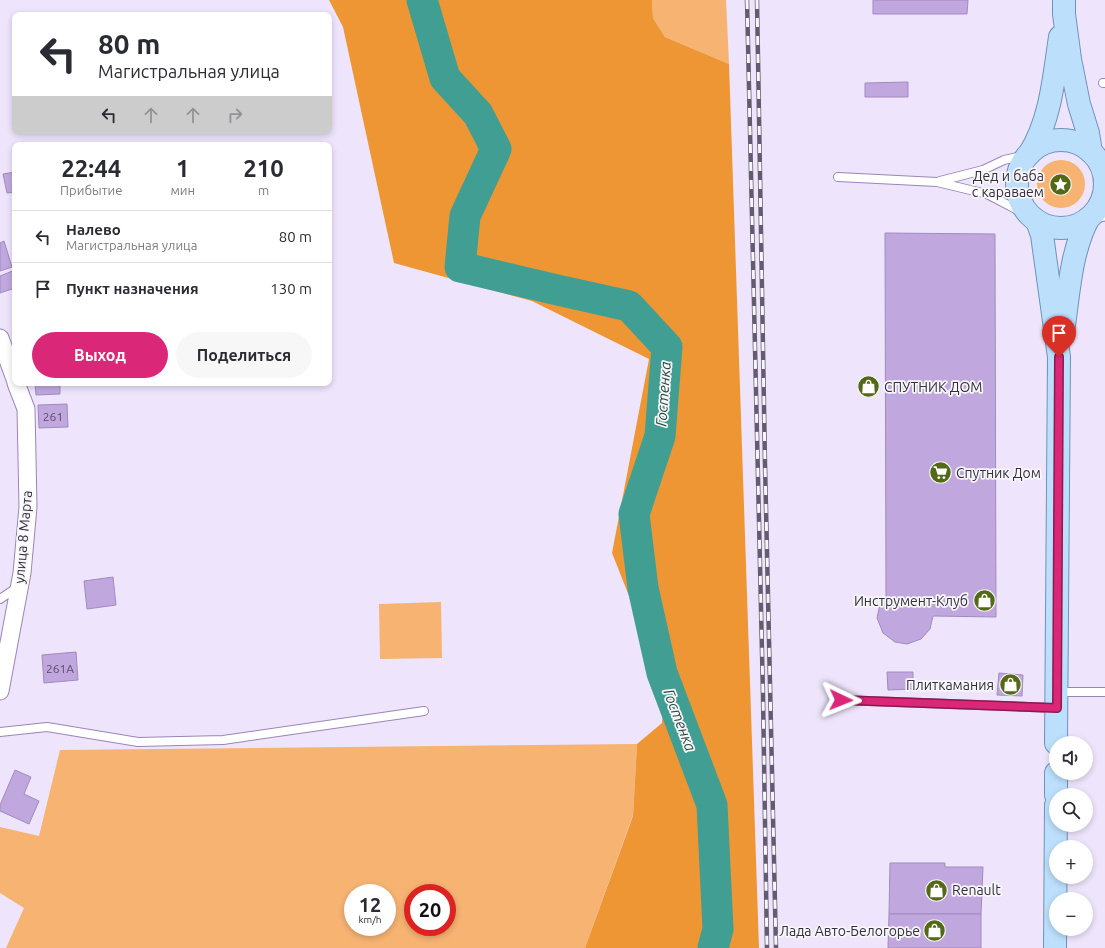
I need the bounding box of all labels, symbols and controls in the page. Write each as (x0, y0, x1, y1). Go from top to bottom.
icon: left (32, 28, 84, 80)
text: 80 m (98, 28, 160, 59)
text: Магистральная улица (98, 61, 280, 81)
icon: left (98, 104, 120, 126)
icon: ahead (140, 104, 162, 126)
icon: ahead (182, 104, 204, 126)
icon: right (224, 104, 246, 126)
text: 22:44 (61, 155, 121, 182)
text: 1 (176, 155, 190, 182)
text: 210 (243, 155, 284, 182)
place label: Дед и баба с караваем (972, 168, 1044, 200)
place icon: Дед и баба с караваем (1047, 171, 1073, 197)
text: Прибытие (60, 183, 122, 197)
text: мин (170, 183, 195, 197)
text: m (258, 183, 269, 197)
text: Налево (66, 221, 121, 238)
icon: left (32, 226, 54, 248)
text: 80 m (279, 228, 312, 245)
text: Магистральная улица (66, 238, 197, 252)
icon: arrive (32, 278, 54, 300)
text: Пункт назначения (66, 280, 199, 297)
text: 130 m (270, 280, 312, 297)
pin (1042, 316, 1076, 357)
icon: arrive (1048, 322, 1070, 344)
button: Выход (32, 332, 168, 378)
button: Поделиться (176, 332, 312, 378)
water label: Гостенка (652, 361, 674, 427)
shop icon: СПУТНИК ДОМ (856, 374, 882, 400)
place label: СПУТНИК ДОМ (884, 379, 982, 395)
house number: 261 (43, 410, 63, 423)
supermarket icon: Спутник Дом (928, 460, 954, 486)
place label: Спутник Дом (956, 465, 1041, 481)
street label: улица 8 Марта (11, 490, 35, 584)
shop icon: Инструмент-Клуб (971, 588, 997, 614)
place label: Инструмент-Клуб (854, 593, 968, 609)
house number: 261А (46, 662, 74, 675)
shop icon: Плиткамания (997, 672, 1023, 698)
place label: Плиткамания (906, 677, 994, 693)
position arrow (820, 679, 862, 721)
water label: Гостенка (660, 687, 700, 753)
map controls (1049, 736, 1093, 936)
button: sound (1049, 736, 1093, 780)
button: search (1049, 788, 1093, 832)
button: + (1049, 840, 1093, 884)
shop icon: Renault (923, 877, 949, 903)
place label: Renault (952, 882, 1001, 898)
speed limit sign: 20 (404, 884, 456, 936)
button: − (1049, 892, 1093, 936)
text: 12 (359, 893, 381, 916)
text: km/h (358, 914, 382, 925)
shop icon: Лада Авто-Белогорье (922, 918, 948, 944)
place label: Лада Авто-Белогорье (779, 923, 920, 939)

